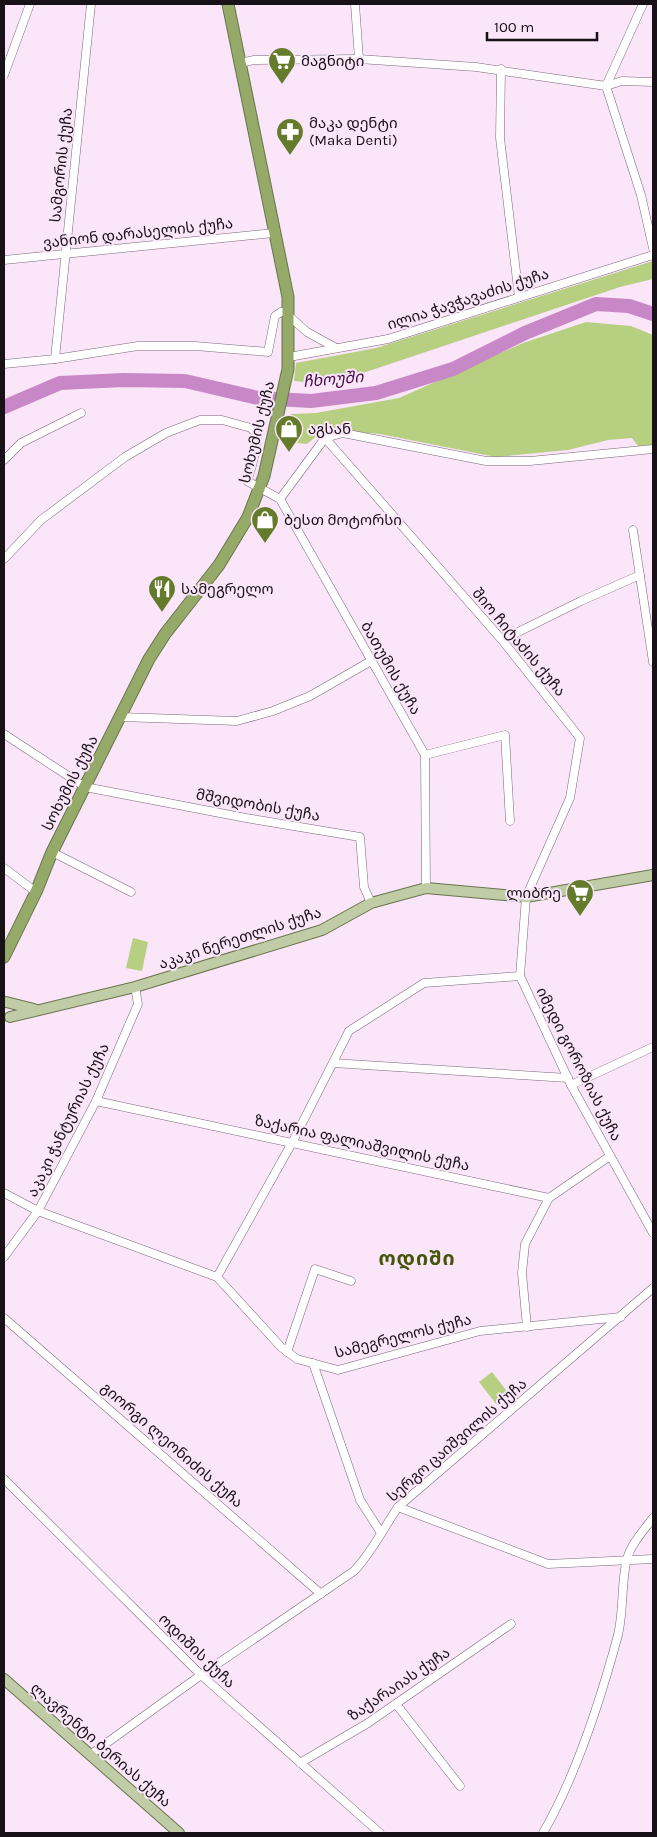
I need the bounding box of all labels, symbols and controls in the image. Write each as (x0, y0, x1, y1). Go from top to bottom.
scale bar (487, 10, 597, 42)
text: 100 m (494, 18, 534, 36)
supermarket icon: მაგნიტი (267, 46, 297, 85)
place label: მაგნიტი (301, 52, 364, 70)
street label: სამგორის ქუჩა (46, 107, 76, 223)
place label: მაკა დენტი (Maka Denti) (309, 114, 398, 149)
pharmacy icon: მაკა დენტი (Maka Denti) (275, 117, 305, 156)
street label: ვანიონ დარასელის ქუჩა (42, 214, 234, 252)
street label: ილია ჭავჭავაძის ქუჩა (385, 264, 551, 334)
water label: ჩხოუში (302, 367, 365, 391)
street label: სოხუმის ქუჩა (236, 379, 278, 485)
shop icon: აგსან (274, 414, 304, 453)
place label: აგსან (308, 420, 351, 438)
shop icon: ბესთ მოტორსი (250, 505, 280, 544)
place label: ბესთ მოტორსი (284, 511, 402, 529)
restaurant icon: სამეგრელო (147, 574, 177, 613)
place label: სამეგრელო (181, 580, 274, 598)
street label: შიო ჩიტაძის ქუჩა (468, 584, 570, 700)
street label: ბათუმის ქუჩა (357, 618, 425, 718)
street label: სოხუმის ქუჩა (38, 732, 102, 834)
street label: მშვიდობის ქუჩა (195, 785, 321, 825)
supermarket icon: ლიბრე (565, 878, 595, 917)
place label: ლიბრე (506, 884, 561, 902)
street label: აკაკი წერეთლის ქუჩა (156, 903, 324, 973)
street label: იმედი გოროზიას ქუჩა (532, 984, 626, 1144)
street label: აკაკი ჭანტურიას ქუჩა (23, 1040, 113, 1200)
street label: ზაქარია ფალიაშვილის ქუჩა (253, 1111, 471, 1175)
district label: ოდიში (378, 1247, 456, 1271)
street label: სამეგრელოს ქუჩა (333, 1310, 473, 1362)
street label: სერგო ცაიშვილის ქუჩა (384, 1375, 530, 1505)
street label: გიორგი ლეონიძის ქუჩა (97, 1378, 247, 1512)
street label: ოდიშის ქუჩა (155, 1610, 239, 1692)
street label: ზაქარაიას ქუჩა (345, 1643, 453, 1725)
street label: ლავრენტი ბერიას ქუჩა (27, 1679, 175, 1811)

